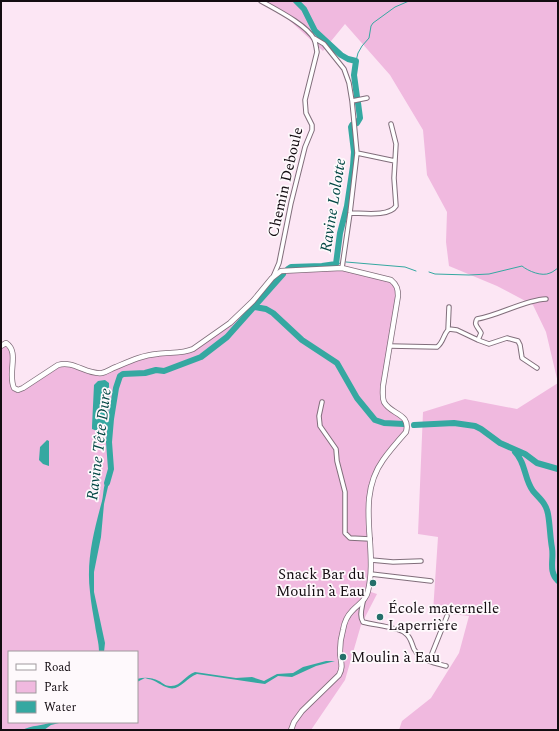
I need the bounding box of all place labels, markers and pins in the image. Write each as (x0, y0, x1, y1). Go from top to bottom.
place label: Snack Bar du Moulin à Eau (276, 563, 365, 603)
marker: Snack Bar du Moulin à Eau (368, 578, 378, 588)
place label: École maternelle Laperrière (388, 597, 499, 637)
marker: École maternelle Laperrière (375, 612, 385, 622)
place label: Moulin à Eau (351, 646, 440, 669)
marker: Moulin à Eau (338, 652, 348, 662)

